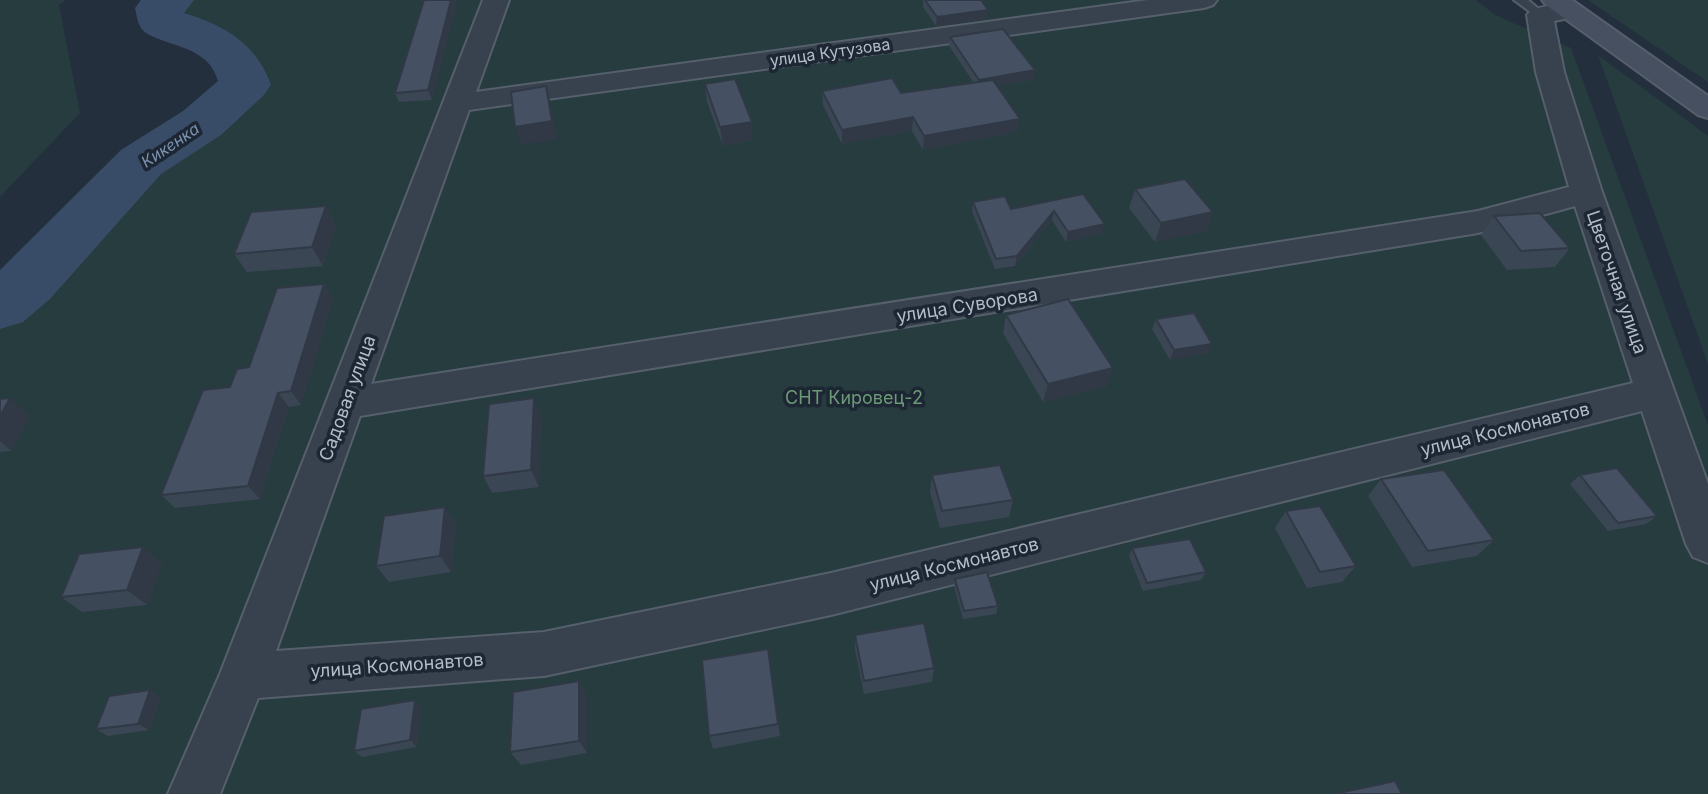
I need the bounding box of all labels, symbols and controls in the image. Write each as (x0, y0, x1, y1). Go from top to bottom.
street label: улица Кутузова (769, 34, 891, 70)
water label: Кикенка (137, 118, 203, 172)
street label: Цветочная улица (1583, 208, 1651, 356)
street label: улица Суворова (895, 283, 1039, 327)
street label: Садовая улица (315, 332, 379, 464)
park label: СНТ Кировец-2 (785, 387, 923, 408)
street label: улица Космонавтов (1418, 398, 1592, 460)
street label: улица Космонавтов (867, 533, 1041, 595)
street label: улица Космонавтов (310, 648, 484, 682)

